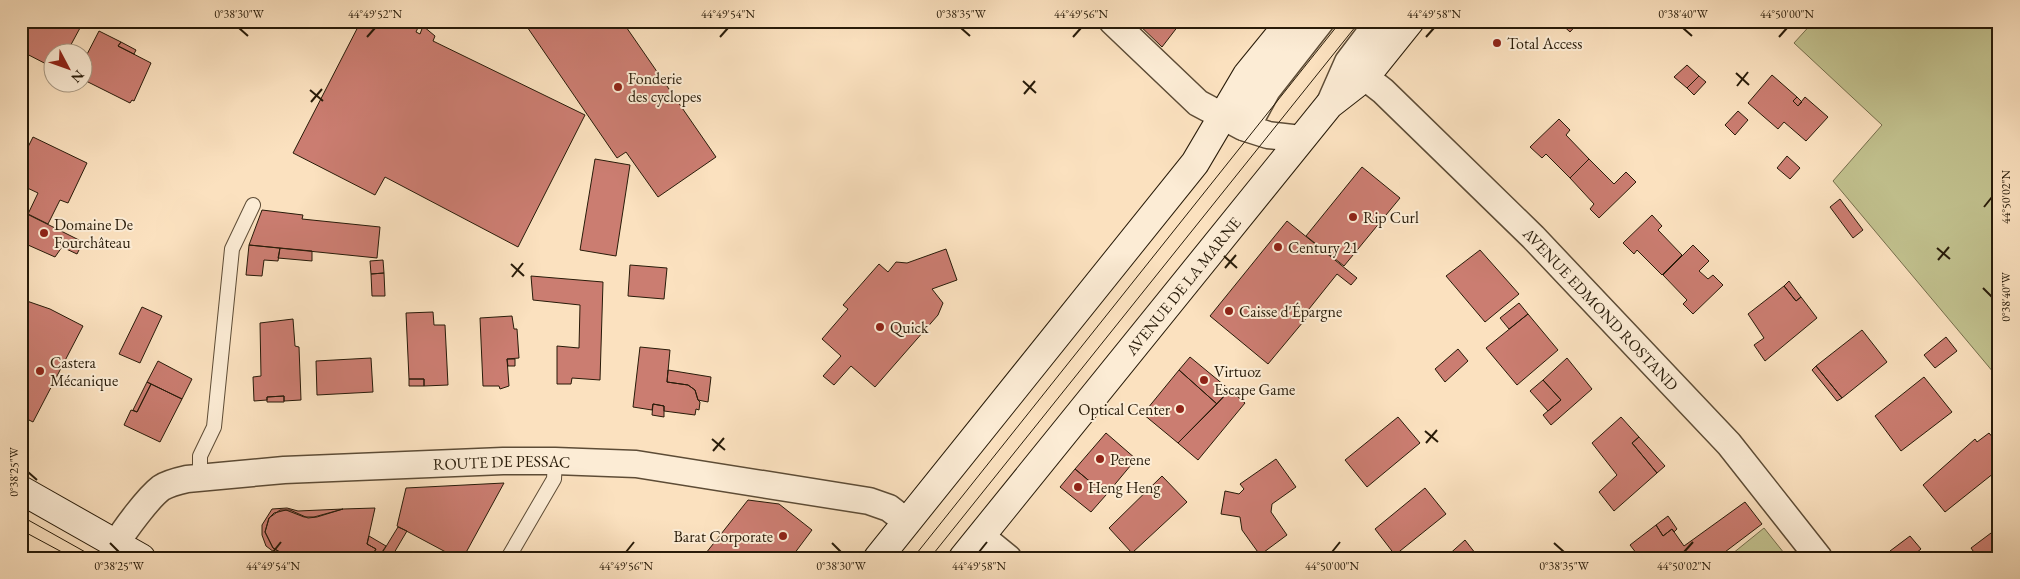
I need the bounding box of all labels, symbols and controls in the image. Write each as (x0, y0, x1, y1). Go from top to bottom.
text: 0°38'30"W (214, 6, 265, 22)
text: 44°49'52"N (348, 6, 402, 22)
text: 44°49'54"N (701, 6, 755, 22)
text: 0°38'35"W (936, 6, 987, 22)
text: 44°49'56"N (1054, 6, 1108, 22)
text: 44°49'58"N (1407, 6, 1461, 22)
text: 0°38'40"W (1658, 6, 1709, 22)
text: 44°50'00"N (1760, 6, 1814, 22)
place label: Total Access (1507, 33, 1582, 54)
marker: Total Access (1491, 37, 1503, 49)
north arrow (42, 42, 92, 92)
text: N (67, 66, 88, 87)
place label: Fonderie des cyclopes (628, 68, 702, 107)
marker: Fonderie des cyclopes (612, 81, 624, 93)
text: 44°50'02"N (1998, 170, 2014, 224)
place label: Rip Curl (1363, 207, 1419, 228)
marker: Rip Curl (1347, 211, 1359, 223)
street label: AVENUE DE LA MARNE (1120, 212, 1245, 360)
place label: Domaine De Fourchâteau (54, 214, 133, 253)
street label: AVENUE EDMOND ROSTAND (1518, 222, 1683, 395)
marker: Domaine De Fourchâteau (38, 227, 50, 239)
place label: Century 21 (1288, 237, 1358, 258)
marker: Century 21 (1272, 241, 1284, 253)
text: 0°38'40"W (1998, 271, 2014, 322)
place label: Caisse d'Épargne (1239, 301, 1342, 322)
marker: Caisse d'Épargne (1223, 305, 1235, 317)
place label: Quick (890, 317, 929, 338)
marker: Quick (874, 321, 886, 333)
place label: Castera Mécanique (50, 352, 118, 391)
place label: Virtuoz Escape Game (1214, 361, 1295, 400)
marker: Castera Mécanique (34, 365, 46, 377)
marker: Virtuoz Escape Game (1198, 374, 1210, 386)
place label: Optical Center (1078, 399, 1171, 420)
marker: Optical Center (1174, 403, 1186, 415)
text: 0°38'25"W (6, 446, 22, 497)
place label: Perene (1110, 449, 1151, 470)
street label: ROUTE DE PESSAC (433, 450, 571, 474)
marker: Perene (1094, 453, 1106, 465)
place label: Heng Heng (1088, 477, 1161, 498)
marker: Heng Heng (1072, 481, 1084, 493)
place label: Barat Corporate (673, 526, 773, 547)
marker: Barat Corporate (777, 530, 789, 542)
text: 0°38'25"W (94, 558, 145, 574)
text: 44°49'54"N (246, 558, 300, 574)
text: 44°49'56"N (599, 558, 653, 574)
text: 0°38'30"W (816, 558, 867, 574)
text: 44°49'58"N (952, 558, 1006, 574)
text: 44°50'00"N (1305, 558, 1359, 574)
text: 0°38'35"W (1539, 558, 1590, 574)
text: 44°50'02"N (1657, 558, 1711, 574)

